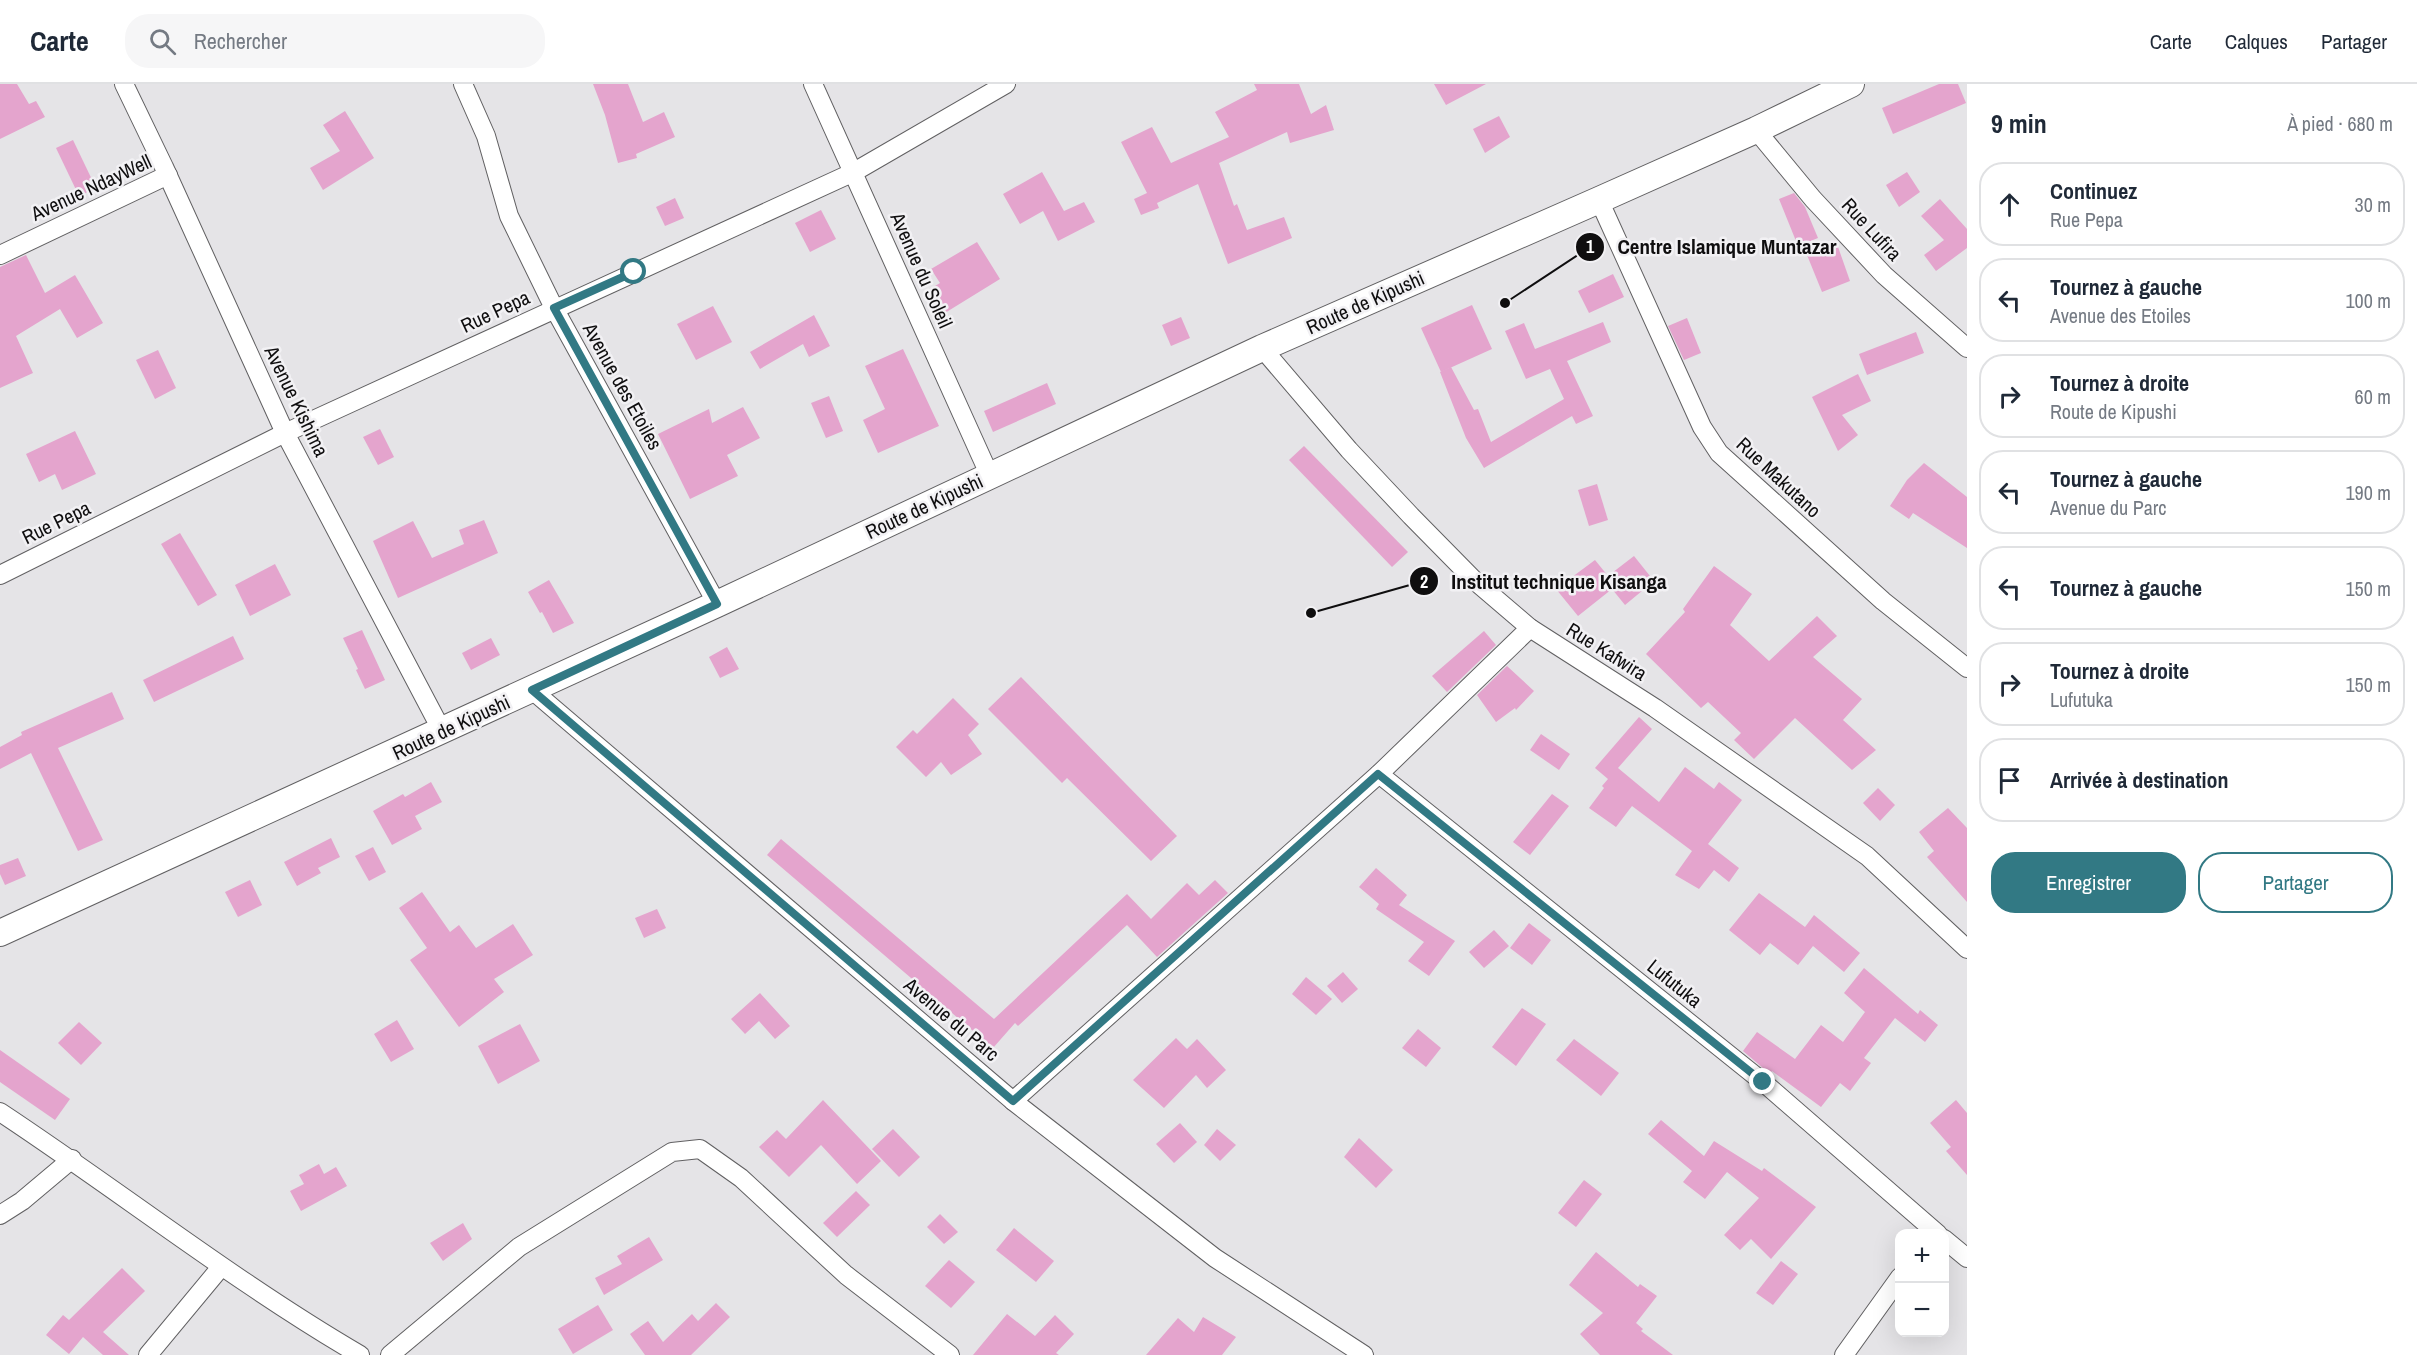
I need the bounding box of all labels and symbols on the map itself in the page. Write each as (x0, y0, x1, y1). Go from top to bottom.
street label: Avenue NdayWell (26, 147, 156, 227)
street label: Rue Lufira (1836, 192, 1908, 266)
street label: Avenue du Soleil (884, 207, 959, 332)
callout: Centre Islamique Muntazar (1575, 228, 1849, 267)
text: Centre Islamique Muntazar (1617, 232, 1837, 261)
text: 1 (1586, 234, 1595, 259)
route start (620, 258, 646, 284)
street label: Route de Kipushi (1302, 264, 1428, 340)
street label: Rue Pepa (456, 283, 534, 339)
street label: Avenue des Etoiles (577, 317, 669, 454)
street label: Avenue Kishima (258, 340, 335, 461)
street label: Rue Makutano (1731, 431, 1827, 523)
street label: Route de Kipushi (861, 467, 987, 545)
street label: Rue Pepa (17, 494, 95, 550)
callout: Institut technique Kisanga (1409, 562, 1679, 601)
text: Institut technique Kisanga (1451, 567, 1667, 596)
text: 2 (1420, 569, 1428, 594)
street label: Rue Kafwira (1562, 616, 1652, 686)
street label: Route de Kipushi (388, 688, 514, 766)
street label: Lufutuka (1642, 953, 1708, 1013)
street label: Avenue du Parc (898, 971, 1005, 1067)
route end (1749, 1068, 1775, 1094)

